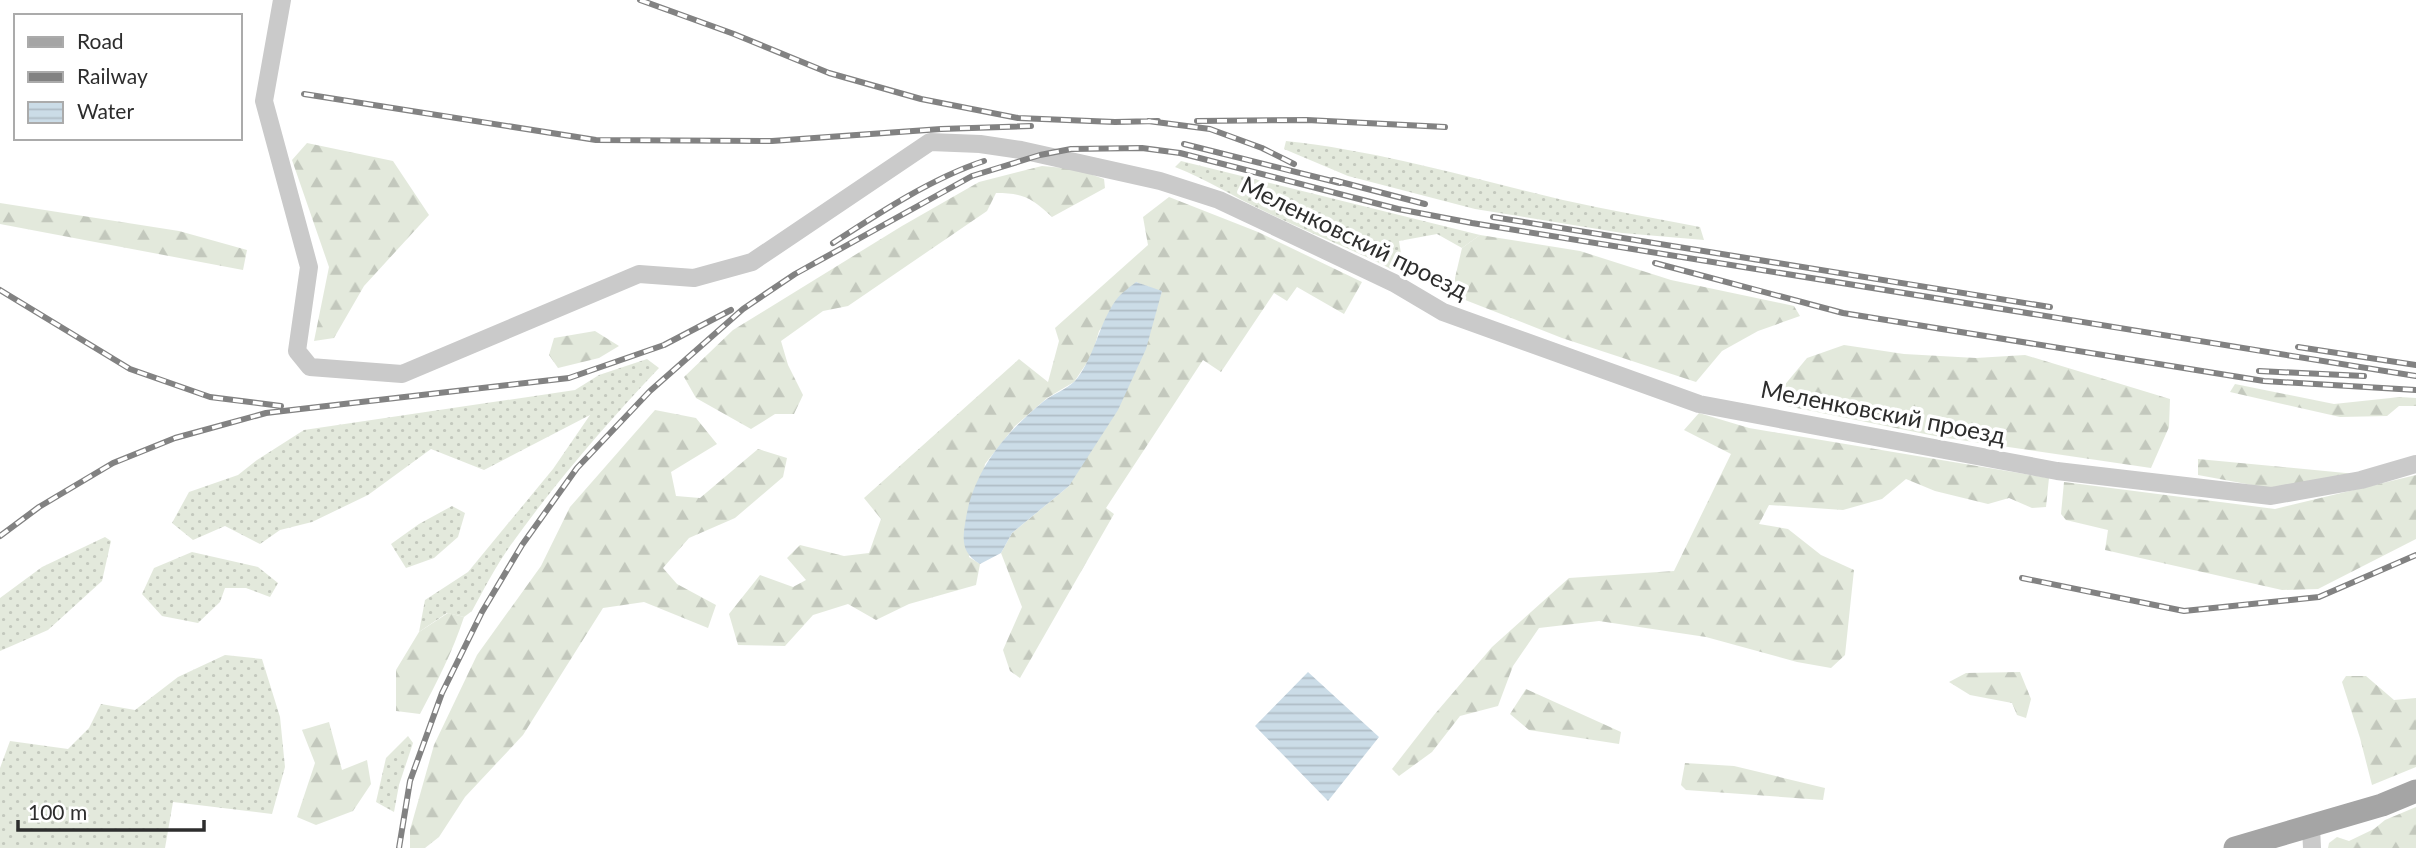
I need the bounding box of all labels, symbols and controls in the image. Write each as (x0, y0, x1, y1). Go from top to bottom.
legend (14, 14, 242, 140)
text: Road (77, 28, 124, 53)
text: Railway (77, 63, 148, 88)
text: Water (77, 98, 134, 123)
street label: Меленковский проезд (1237, 169, 1473, 304)
street label: Меленковский проезд (1758, 374, 2008, 450)
scale bar (18, 788, 203, 832)
text: 100 m (28, 799, 87, 824)

